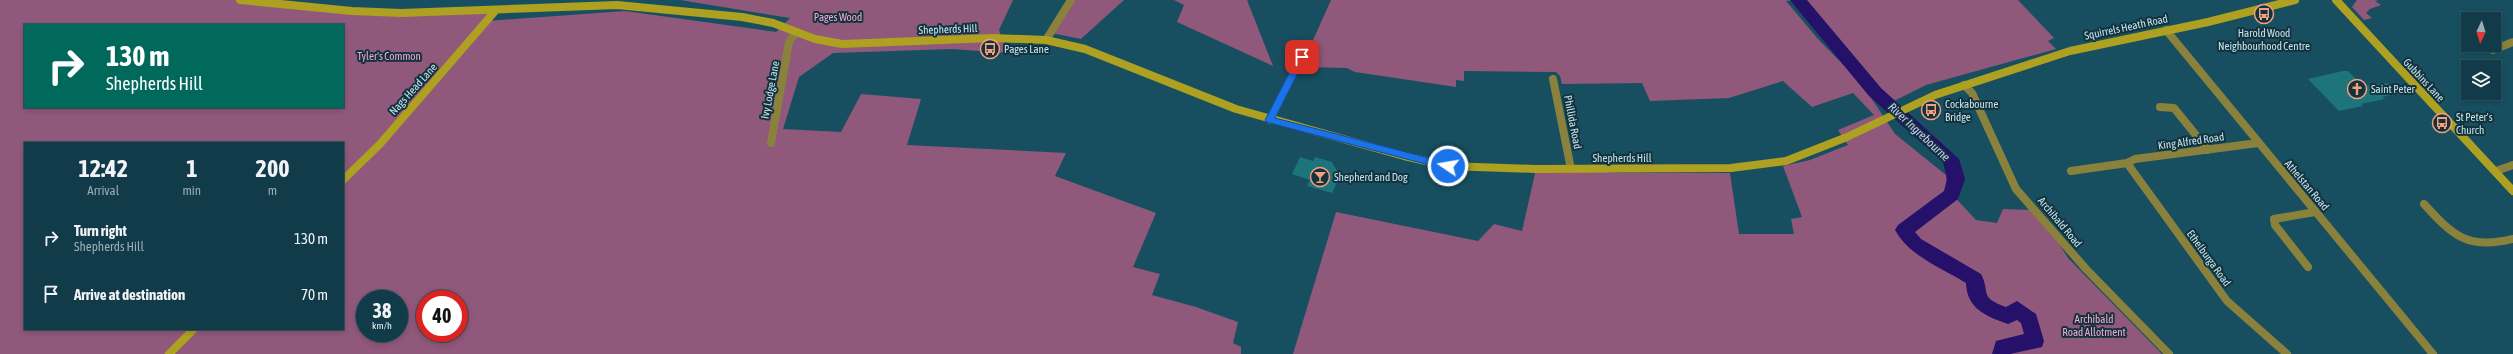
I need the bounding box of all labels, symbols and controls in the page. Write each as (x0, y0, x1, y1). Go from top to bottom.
bus stop icon: Harold Wood Neighbourhood Centre (2253, 3, 2275, 25)
park label: Pages Wood (814, 11, 862, 23)
street label: Squirrels Heath Road (2083, 12, 2169, 42)
north arrow (2461, 12, 2501, 52)
map controls (2461, 12, 2501, 100)
street label: Shepherds Hill (918, 22, 978, 36)
place label: Harold Wood Neighbourhood Centre (2218, 27, 2310, 52)
bus stop icon: Pages Lane (979, 38, 1001, 60)
icon: right (40, 40, 92, 92)
text: 130 m (106, 40, 169, 72)
pin (1285, 40, 1319, 74)
place label: Pages Lane (1004, 43, 1049, 55)
icon: arrive (1291, 46, 1313, 68)
park label: Tyler's Common (357, 50, 421, 62)
street label: Gubbins Lane (2401, 56, 2447, 104)
street label: Ivy Lodge Lane (759, 60, 781, 120)
button: layers (2461, 60, 2501, 100)
street label: Nags Head Lane (387, 61, 439, 117)
text: Shepherds Hill (106, 73, 203, 94)
church icon: Saint Peter (2346, 78, 2368, 100)
place label: Saint Peter (2371, 83, 2416, 95)
street label: Phillida Road (1562, 94, 1584, 150)
place label: Cockabourne Bridge (1945, 98, 1998, 123)
bus stop icon: Cockabourne Bridge (1920, 99, 1942, 121)
water label: River Ingrebourne (1885, 100, 1953, 165)
place label: St Peter's Church (2456, 111, 2493, 136)
bus stop icon: St Peter's Church (2431, 112, 2453, 134)
street label: King Alfred Road (2157, 130, 2225, 152)
position arrow (1427, 145, 1469, 187)
street label: Shepherds Hill (1592, 152, 1652, 164)
text: 12:42 (79, 155, 128, 182)
text: 1 (186, 155, 197, 182)
text: 200 (256, 155, 289, 182)
street label: Athelstan Road (2283, 157, 2331, 213)
bar icon: Shepherd and Dog (1309, 166, 1331, 188)
place label: Shepherd and Dog (1334, 171, 1408, 183)
text: Arrival (87, 183, 119, 198)
text: min (182, 183, 201, 198)
text: m (268, 183, 277, 198)
street label: Archibald Road (2036, 195, 2084, 249)
text: Turn right (74, 222, 127, 239)
icon: right (40, 227, 62, 249)
street label: Ethelburga Road (2185, 228, 2233, 288)
text: 130 m (294, 230, 328, 247)
text: Shepherds Hill (74, 239, 144, 254)
icon: arrive (40, 283, 62, 305)
text: Arrive at destination (74, 286, 185, 303)
text: 70 m (301, 286, 328, 303)
speed limit sign: 40 (416, 290, 468, 342)
text: 38 (373, 299, 391, 322)
park label: Archibald Road Allotment (2062, 313, 2126, 338)
text: km/h (372, 320, 392, 331)

